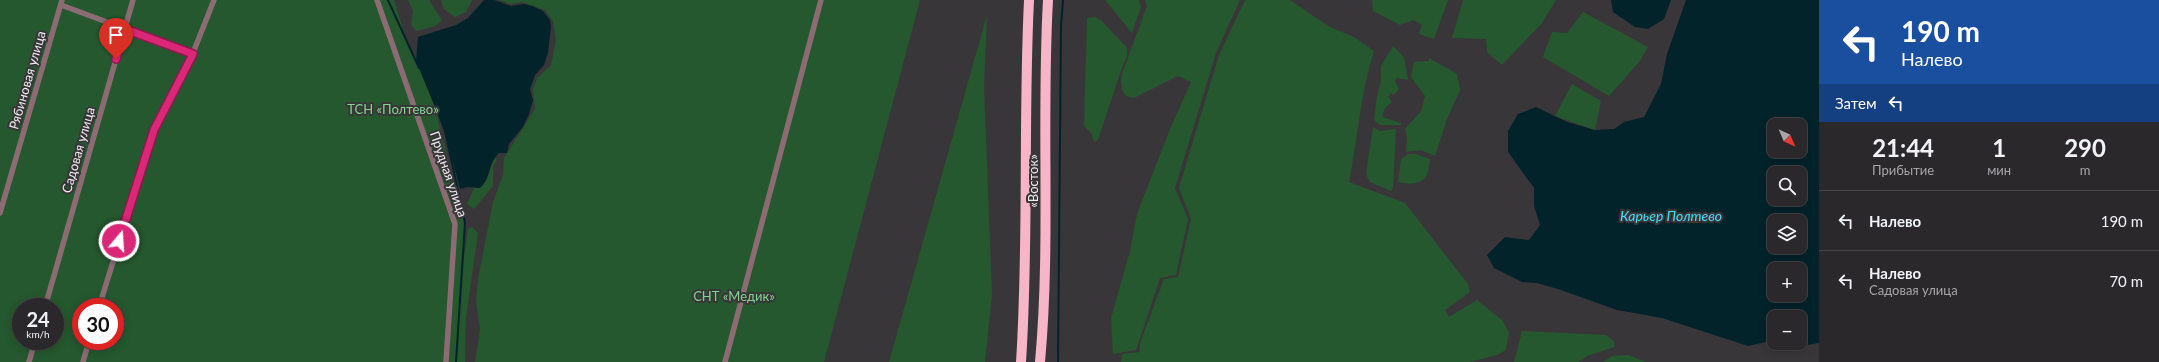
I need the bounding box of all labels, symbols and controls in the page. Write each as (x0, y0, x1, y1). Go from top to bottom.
text: 190 m (1901, 14, 1980, 48)
icon: left (1835, 16, 1887, 68)
pin (99, 18, 133, 59)
icon: arrive (105, 24, 127, 46)
street label: Рябиновая улица (5, 29, 49, 131)
text: Налево (1901, 48, 1963, 70)
icon: left (1885, 92, 1907, 114)
text: Затем (1835, 94, 1877, 112)
park label: ТСН «Полтево» (347, 101, 439, 117)
street label: Садовая улица (58, 105, 98, 195)
north arrow (1767, 118, 1807, 158)
map controls (1767, 118, 1807, 350)
street label: Прудная улица (427, 129, 471, 219)
text: 21:44 (1872, 133, 1934, 162)
text: 1 (1992, 133, 2006, 162)
text: 290 (2064, 133, 2106, 162)
street label: «Восток» (1025, 154, 1041, 208)
text: Прибытие (1872, 162, 1934, 178)
text: мин (1987, 162, 2011, 178)
text: m (2080, 162, 2090, 178)
button: search (1767, 166, 1807, 206)
water label: Карьер Полтево (1620, 207, 1722, 224)
icon: left (1835, 210, 1857, 232)
text: Налево (1869, 212, 1921, 230)
text: 190 m (2101, 212, 2143, 230)
button: layers (1767, 214, 1807, 254)
position arrow (98, 220, 140, 262)
button: + (1767, 262, 1807, 302)
text: Налево (1869, 264, 1921, 282)
icon: left (1835, 270, 1857, 292)
text: 70 m (2109, 272, 2143, 290)
text: Садовая улица (1869, 282, 1958, 298)
park label: СНТ «Медик» (693, 288, 775, 304)
speed limit sign: 30 (72, 298, 124, 350)
text: 24 (26, 307, 50, 331)
button: − (1767, 310, 1807, 350)
text: km/h (26, 328, 50, 340)

